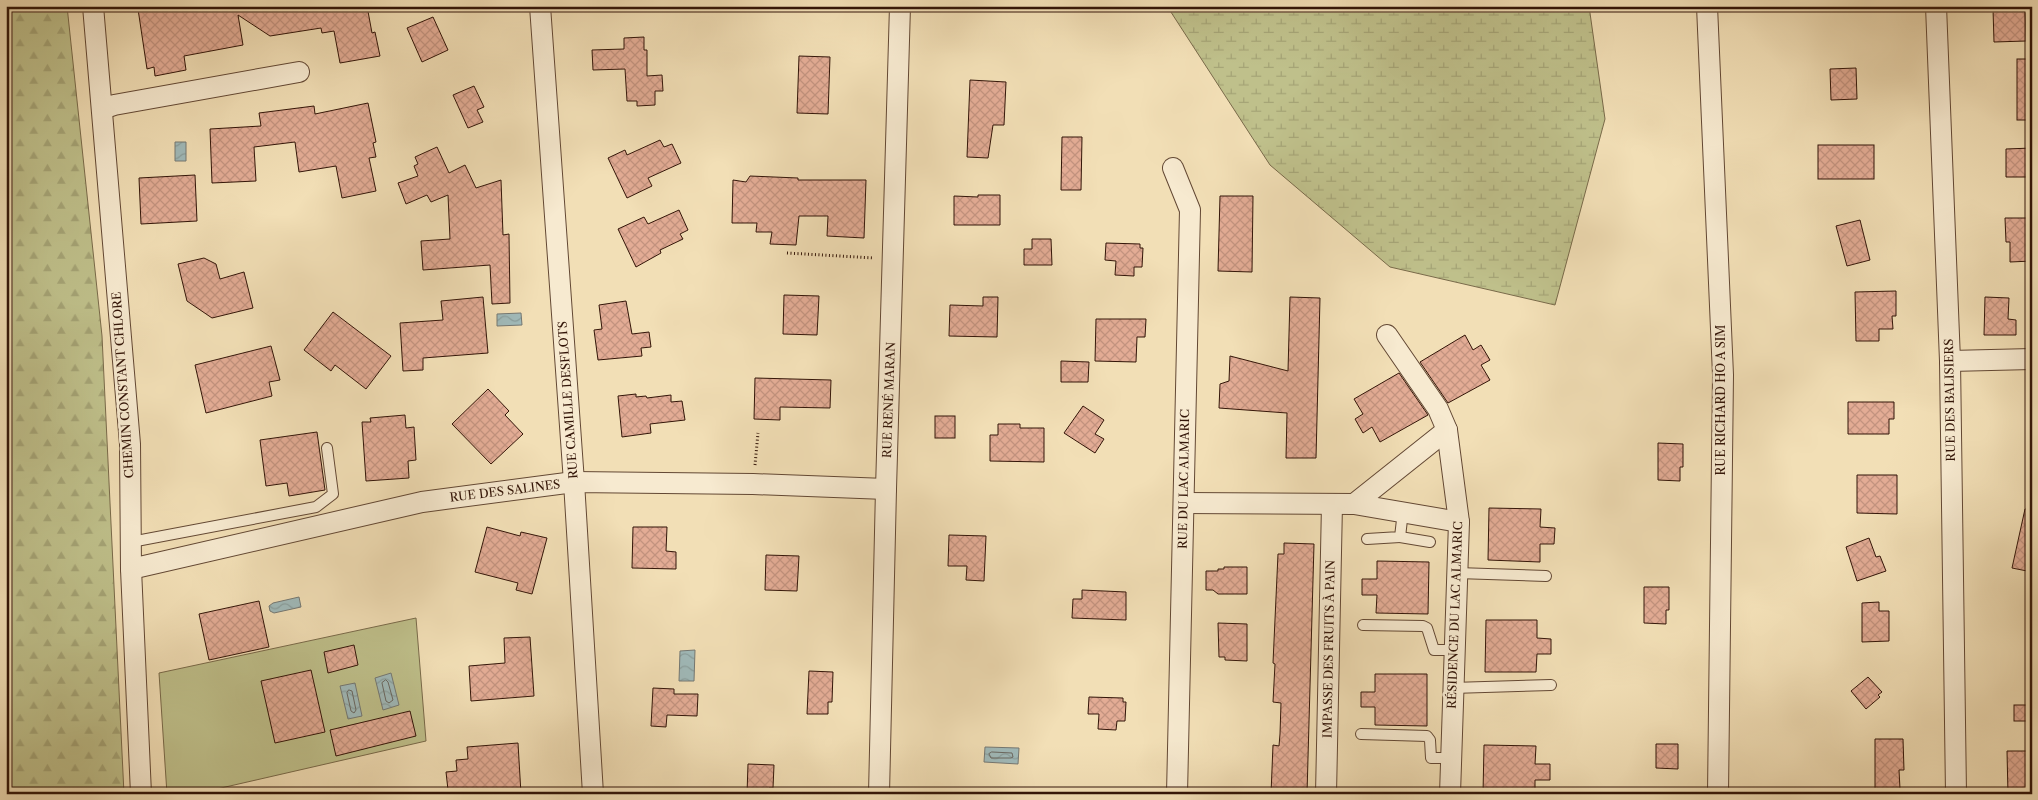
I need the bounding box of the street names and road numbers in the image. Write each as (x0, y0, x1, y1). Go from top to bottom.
street label: CHEMIN CONSTANT CHLORE (109, 291, 136, 479)
street label: RUE CAMILLE DESFLOTS (555, 321, 581, 479)
street label: RUE RICHARD HO A SIM (1713, 325, 1728, 475)
street label: RUE DES BALISIERS (1941, 338, 1958, 462)
street label: RUE RENÉ MARAN (878, 341, 898, 458)
street label: RUE DU LAC ALMARIC (1175, 409, 1192, 549)
street label: RUE DES SALINES (449, 476, 561, 505)
street label: RÉSIDENCE DU LAC ALMARIC (1443, 521, 1465, 709)
street label: IMPASSE DES FRUITS À PAIN (1318, 560, 1338, 738)

